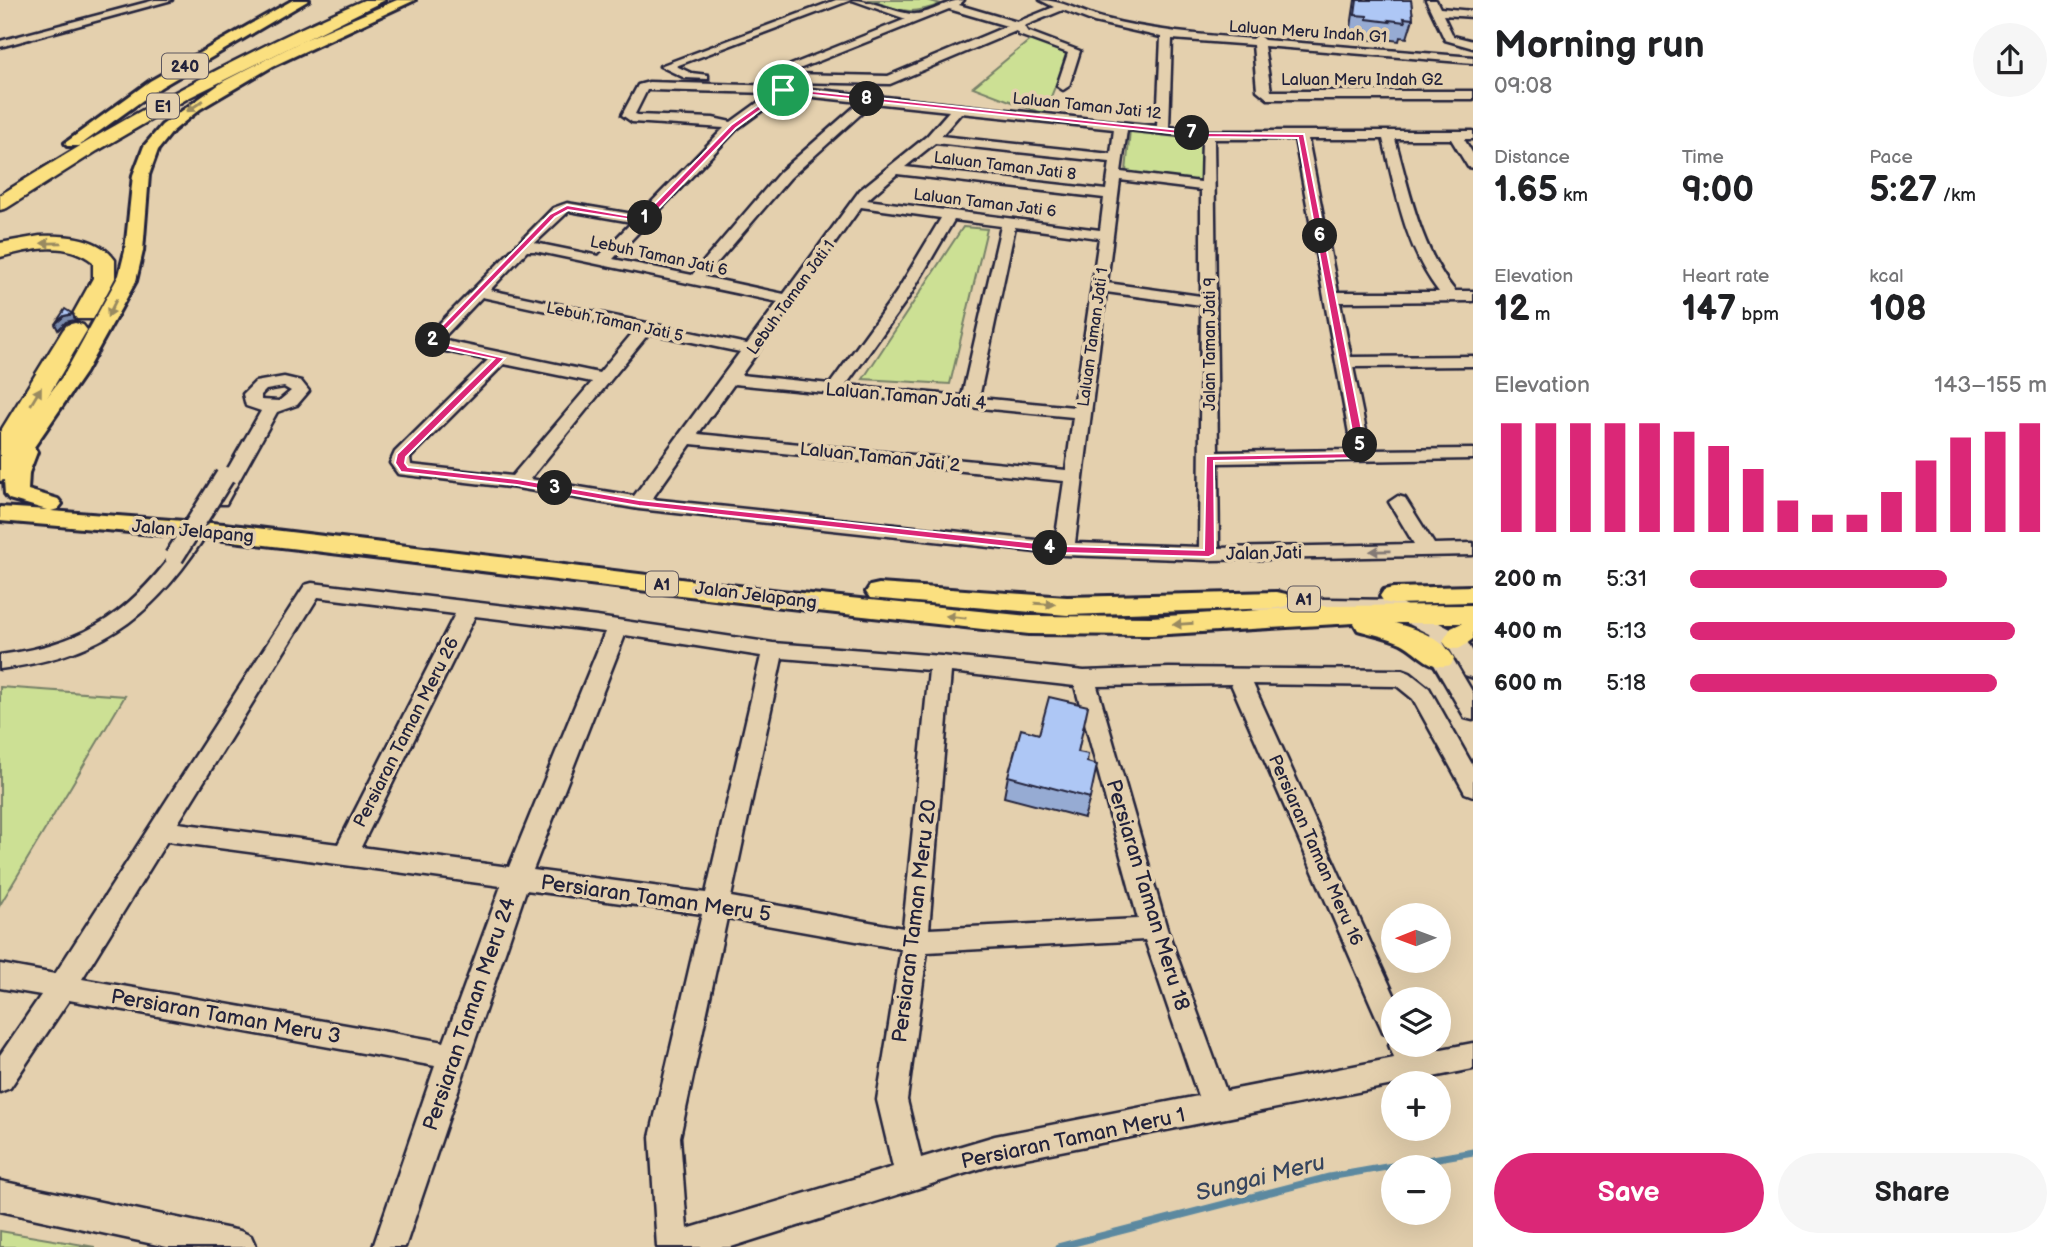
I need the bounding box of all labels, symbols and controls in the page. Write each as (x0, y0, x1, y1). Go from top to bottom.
street label: Laluan Meru Indah G1 (1228, 17, 1388, 48)
text: Morning run (1494, 23, 1705, 68)
button: share (1973, 23, 2047, 97)
road number: 240 (162, 54, 208, 78)
pin (753, 60, 813, 120)
icon: arrive (764, 71, 802, 109)
street label: Laluan Meru Indah G2 (1281, 71, 1443, 90)
text: 09:08 (1494, 72, 1552, 100)
pin: 8 (850, 82, 884, 116)
text: 8 (861, 87, 872, 110)
street label: Laluan Taman Jati 12 (1011, 89, 1163, 124)
road number: E1 (147, 94, 179, 118)
one-way arrow (186, 99, 204, 113)
pin: 7 (1174, 116, 1210, 150)
text: 7 (1186, 121, 1197, 144)
text: Distance (1494, 146, 1570, 169)
text: Time (1682, 146, 1724, 169)
text: Pace (1869, 146, 1913, 169)
street label: Laluan Taman Jati 8 (933, 148, 1077, 185)
text: 1.65 (1494, 169, 1558, 212)
text: 9:00 (1682, 169, 1754, 212)
text: 5:27 (1869, 169, 1937, 212)
text: km (1558, 184, 1588, 207)
text: /km (1937, 184, 1976, 207)
street label: Laluan Taman Jati 6 (912, 185, 1058, 222)
pin: 1 (628, 200, 662, 235)
text: 1 (641, 206, 649, 229)
pin: 6 (1302, 218, 1338, 254)
text: 6 (1314, 224, 1325, 247)
street label: Lebuh Taman Jati 6 (588, 233, 729, 280)
one-way arrow (40, 237, 62, 249)
street label: Lebuh Taman Jati 1 (743, 237, 839, 359)
text: Elevation (1494, 265, 1573, 288)
text: Heart rate (1682, 265, 1769, 288)
text: kcal (1869, 265, 1903, 288)
street label: Laluan Taman Jati 1 (1074, 266, 1113, 408)
street label: Jalan Taman Jati 9 (1201, 277, 1220, 411)
text: 12 (1494, 288, 1530, 331)
text: 147 (1682, 288, 1736, 331)
text: 108 (1869, 288, 1927, 331)
one-way arrow (107, 298, 118, 318)
street label: Lebuh Taman Jati 5 (544, 299, 685, 346)
text: m (1530, 303, 1551, 326)
text: bpm (1736, 303, 1779, 326)
pin: 2 (416, 322, 450, 358)
text: 2 (427, 328, 438, 351)
text: Elevation (1494, 371, 1590, 399)
text: 143–155 m (1934, 371, 2047, 399)
street label: Laluan Taman Jati 4 (824, 379, 987, 414)
one-way arrow (29, 387, 42, 406)
pin: 5 (1342, 428, 1378, 462)
text: 5 (1354, 433, 1365, 456)
street label: Laluan Taman Jati 2 (799, 439, 962, 476)
pin: 3 (538, 470, 572, 505)
text: 3 (549, 476, 560, 499)
street label: Jalan Jelapang (131, 516, 255, 547)
pin: 4 (1032, 530, 1068, 566)
text: 4 (1044, 536, 1055, 559)
street label: Jalan Jati (1226, 542, 1302, 565)
one-way arrow (1369, 545, 1391, 556)
text: 200 m (1494, 565, 1562, 593)
text: 5:31 (1606, 565, 1647, 593)
road number: A1 (646, 572, 678, 596)
street label: Jalan Jelapang (694, 578, 818, 613)
road number: A1 (1288, 586, 1320, 612)
one-way arrow (1034, 599, 1056, 610)
one-way arrow (945, 612, 967, 623)
text: 400 m (1494, 617, 1562, 645)
text: 5:13 (1606, 617, 1647, 645)
one-way arrow (1172, 619, 1194, 630)
street label: Persiaran Taman Meru 26 (349, 634, 464, 831)
text: 600 m (1494, 669, 1562, 697)
text: 5:18 (1606, 669, 1646, 697)
street label: Persiaran Taman Meru 16 (1264, 752, 1367, 949)
street label: Persiaran Taman Meru 18 (1100, 776, 1195, 1014)
street label: Persiaran Taman Meru 20 (887, 798, 942, 1044)
street label: Persiaran Taman Meru 5 (539, 870, 773, 927)
street label: Persiaran Taman Meru 24 (418, 894, 521, 1134)
north arrow (1381, 903, 1451, 973)
map controls (1381, 903, 1451, 1225)
street label: Persiaran Taman Meru 3 (109, 984, 343, 1049)
button: layers (1381, 987, 1451, 1057)
button: + (1381, 1071, 1451, 1141)
street label: Persiaran Taman Meru 1 (959, 1103, 1187, 1174)
water label: Sungai Meru (1193, 1148, 1328, 1208)
button: Save (1494, 1153, 1764, 1233)
button: Share (1778, 1153, 2047, 1233)
button: − (1381, 1155, 1451, 1225)

